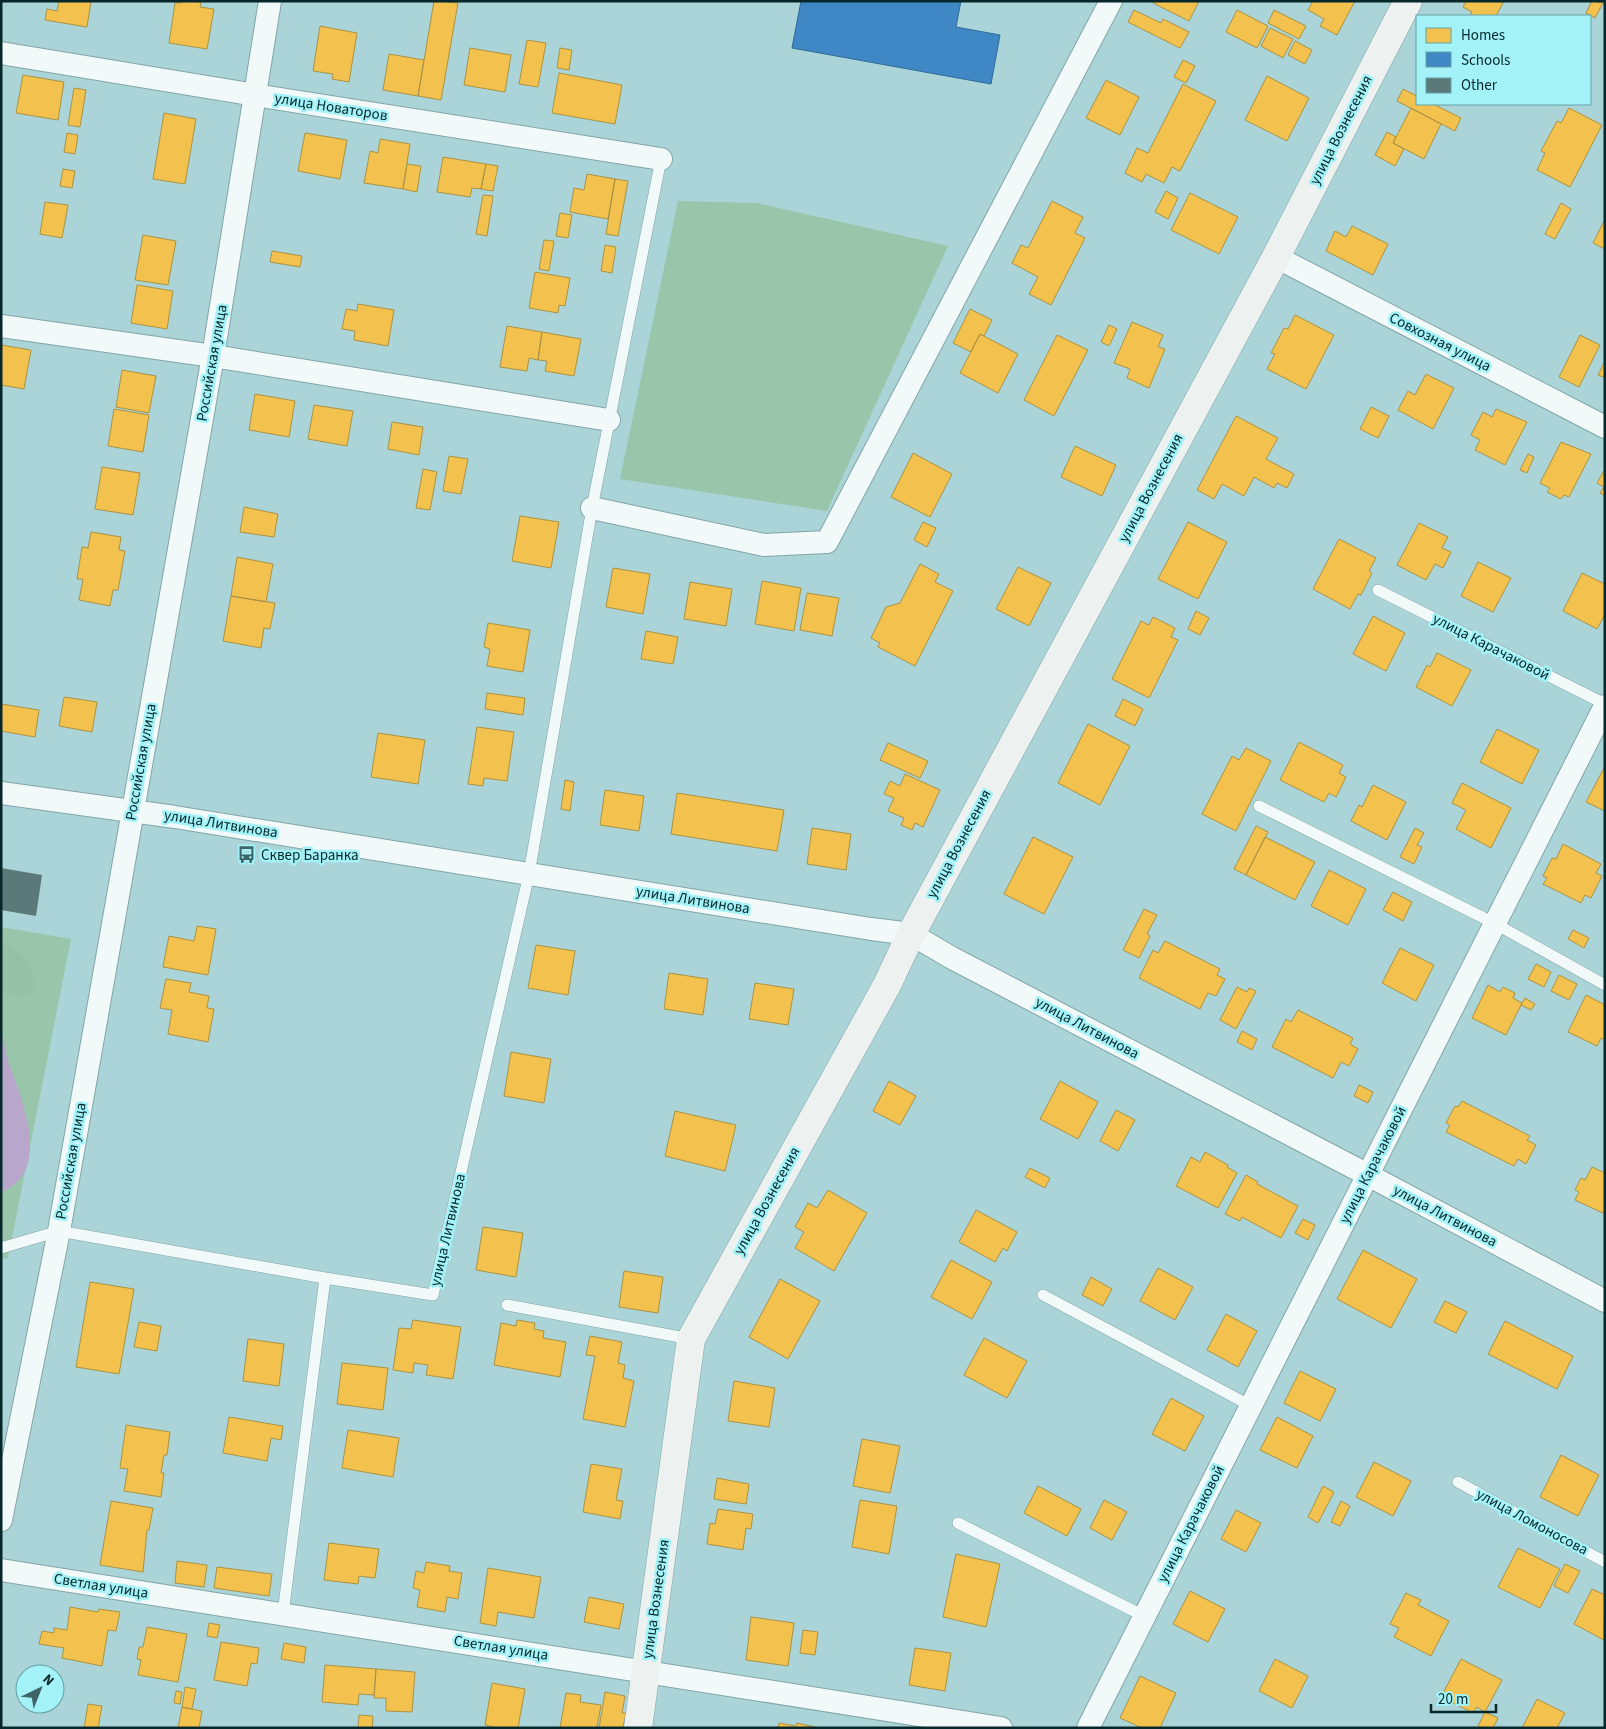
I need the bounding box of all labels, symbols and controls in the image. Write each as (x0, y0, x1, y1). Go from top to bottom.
legend (1416, 15, 1591, 105)
text: Homes (1461, 25, 1505, 46)
text: Schools (1461, 50, 1510, 71)
street label: улица Вознесения (1304, 72, 1378, 188)
text: Other (1461, 75, 1498, 96)
street label: улица Новаторов (273, 88, 389, 126)
street label: Российская улица (191, 303, 233, 423)
street label: Совхозная улица (1386, 307, 1494, 377)
street label: улица Вознесения (1113, 430, 1189, 546)
street label: улица Карачаковой (1429, 608, 1553, 686)
street label: Российская улица (120, 702, 162, 822)
street label: улица Вознесения (921, 786, 997, 902)
street label: улица Литвинова (163, 805, 279, 843)
bus stop icon: Сквер Баранка (237, 845, 257, 865)
place label: Сквер Баранка (261, 845, 359, 866)
street label: улица Литвинова (635, 881, 751, 919)
street label: улица Литвинова (1031, 992, 1143, 1064)
street label: Российская улица (50, 1101, 92, 1221)
street label: улица Карачаковой (1334, 1103, 1412, 1227)
street label: улица Вознесения (729, 1143, 805, 1259)
street label: улица Литвинова (425, 1172, 471, 1288)
street label: улица Литвинова (1389, 1180, 1501, 1252)
street label: улица Карачаковой (1152, 1462, 1230, 1586)
street label: улица Ломоносова (1472, 1484, 1592, 1560)
street label: улица Вознесения (637, 1538, 675, 1660)
street label: Светлая улица (52, 1568, 150, 1604)
street label: Светлая улица (452, 1630, 550, 1666)
north arrow (15, 1664, 65, 1714)
text: N (38, 1670, 58, 1691)
scale bar (1431, 1682, 1496, 1714)
text: 20 m (1438, 1689, 1468, 1710)

